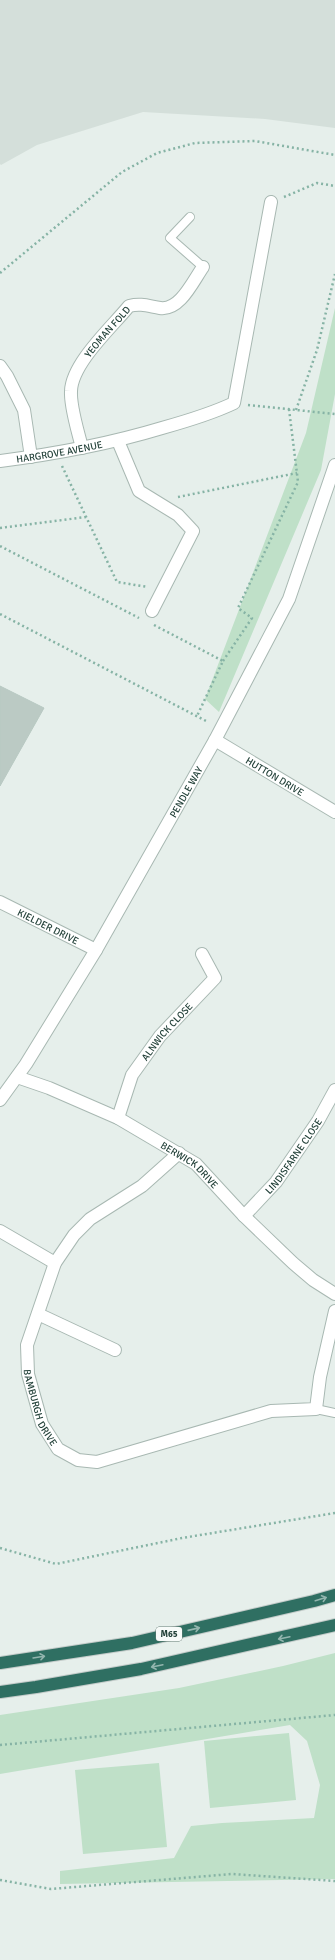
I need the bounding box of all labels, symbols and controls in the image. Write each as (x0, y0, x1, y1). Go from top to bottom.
street label: YEOMAN FOLD (82, 304, 133, 360)
street label: HARGROVE AVENUE (16, 439, 104, 466)
street label: HUTTON DRIVE (243, 755, 306, 799)
street label: PENDLE WAY (167, 765, 206, 820)
street label: KIELDER DRIVE (15, 907, 81, 948)
street label: ALNWICK CLOSE (139, 1000, 196, 1063)
street label: LINDISFARNE CLOSE (263, 1116, 325, 1197)
street label: BERWICK DRIVE (158, 1140, 221, 1191)
street label: BAMBURGH DRIVE (21, 1369, 60, 1449)
one-way arrow (314, 1595, 327, 1602)
one-way arrow (187, 1624, 200, 1632)
road number: M65 (156, 1627, 182, 1641)
one-way arrow (277, 1634, 290, 1642)
one-way arrow (32, 1653, 45, 1661)
one-way arrow (150, 1662, 163, 1670)

